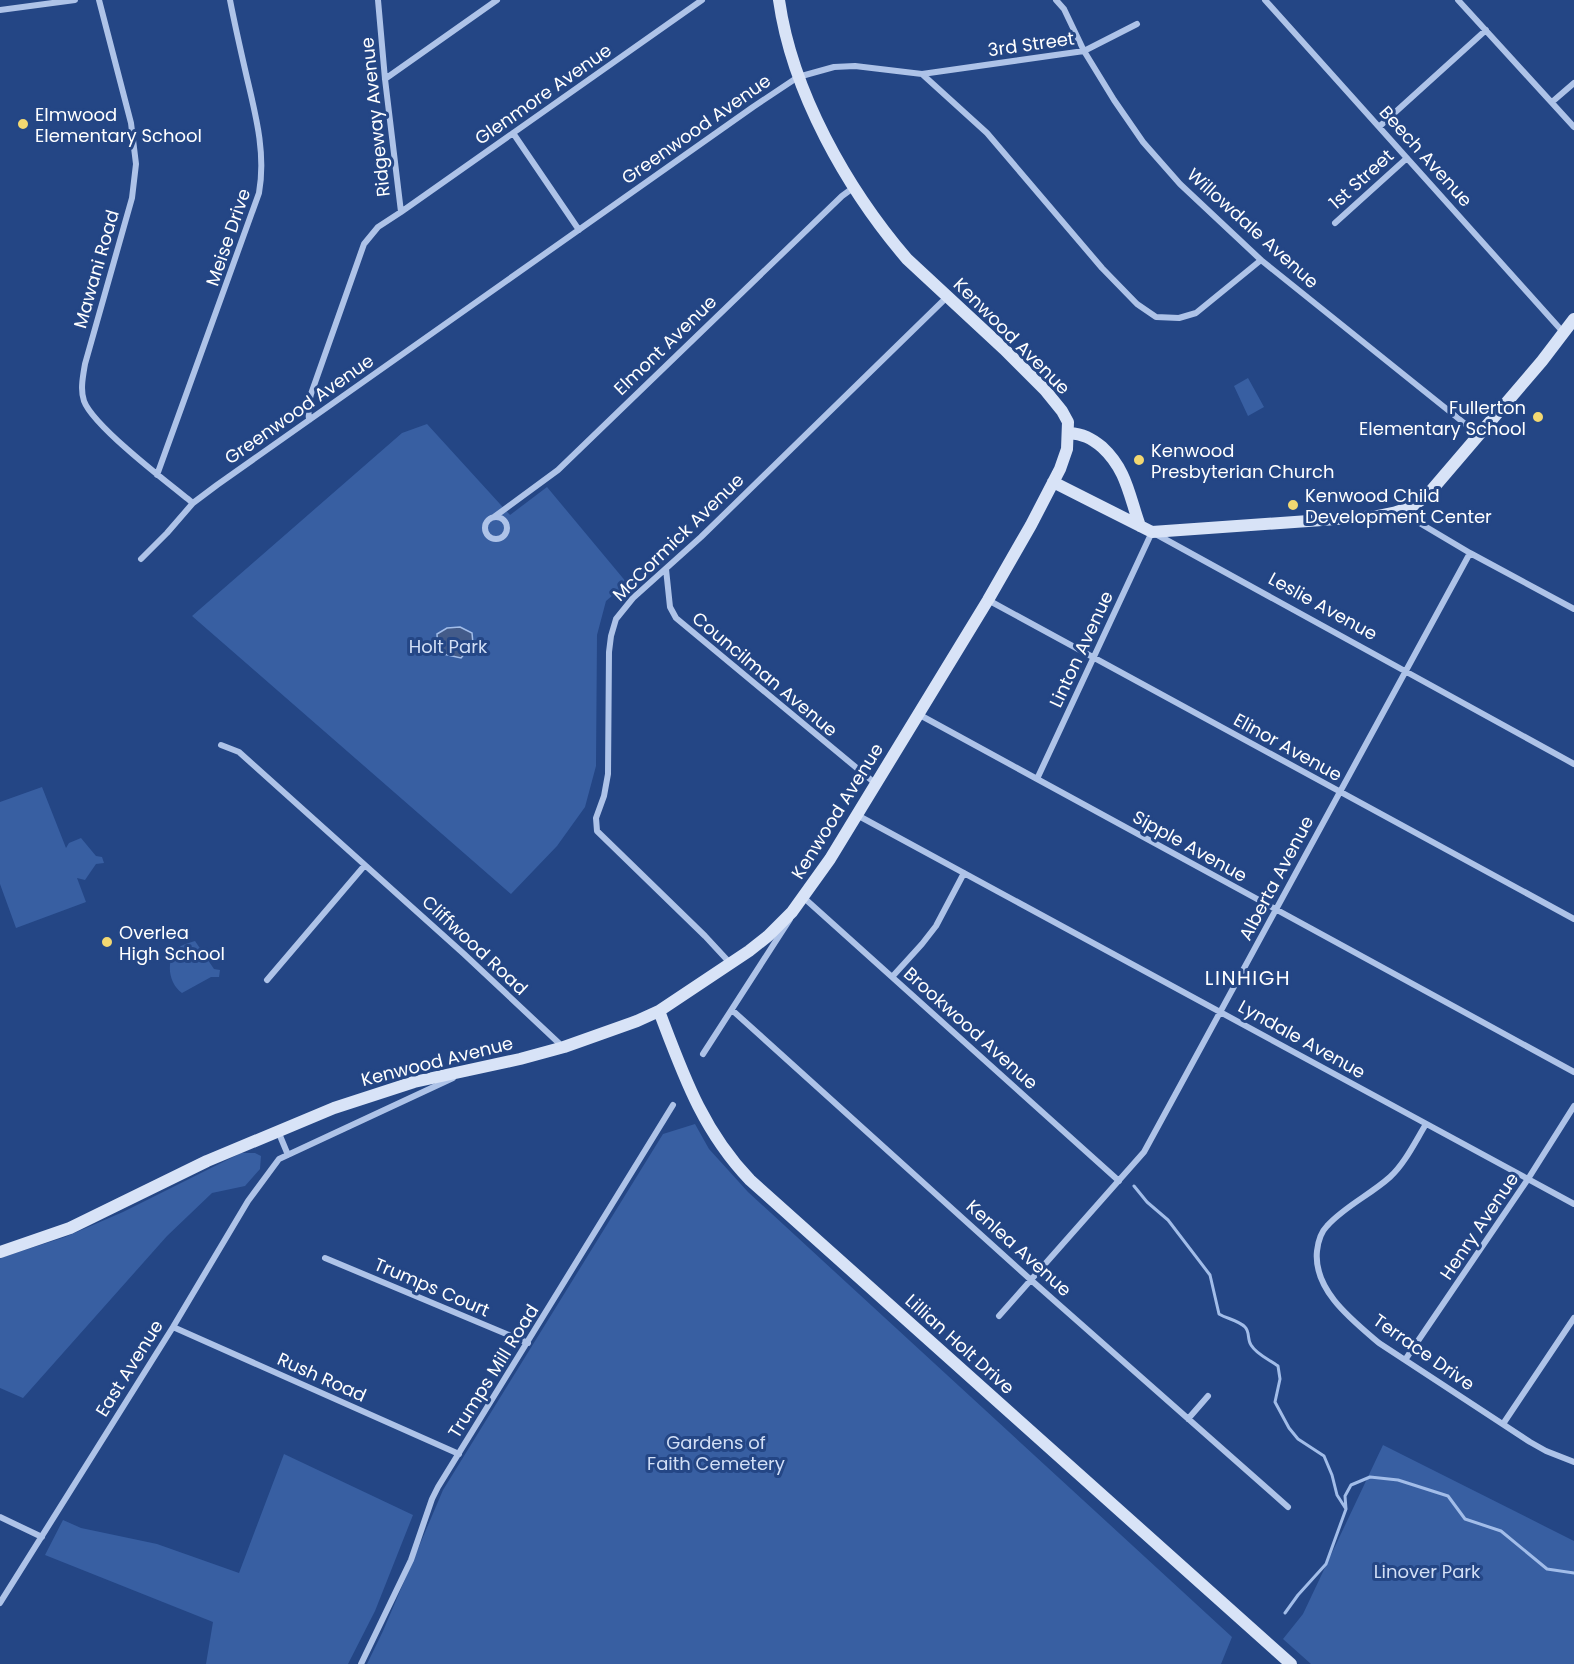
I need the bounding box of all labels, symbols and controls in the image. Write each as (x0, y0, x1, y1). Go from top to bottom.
street label: 3rd Street (986, 26, 1076, 62)
street label: Ridgeway Avenue (354, 36, 396, 198)
street label: Glenmore Avenue (470, 37, 616, 151)
street label: Greenwood Avenue (616, 68, 776, 190)
street label: Beech Avenue (1374, 100, 1478, 212)
place label: Elmwood Elementary School (35, 102, 202, 148)
marker: Elmwood Elementary School (16, 117, 30, 131)
street label: 1st Street (1323, 143, 1399, 215)
street label: Willowdale Avenue (1182, 162, 1324, 294)
street label: Meise Drive (200, 185, 256, 289)
street label: Mawani Road (67, 207, 125, 331)
street label: Kenwood Avenue (948, 272, 1076, 400)
street label: Elmont Avenue (608, 289, 722, 401)
street label: Greenwood Avenue (219, 348, 379, 470)
place label: Fullerton Elementary School (1359, 395, 1526, 441)
marker: Fullerton Elementary School (1531, 410, 1545, 424)
place label: Kenwood Presbyterian Church (1151, 438, 1334, 484)
marker: Kenwood Presbyterian Church (1132, 453, 1146, 467)
street label: McCormick Avenue (607, 468, 749, 606)
place label: Kenwood Child Development Center (1305, 483, 1492, 529)
marker: Kenwood Child Development Center (1286, 498, 1300, 512)
street label: Leslie Avenue (1264, 566, 1382, 646)
street label: Linton Avenue (1043, 587, 1119, 711)
street label: Councilman Avenue (687, 606, 843, 742)
park label: Holt Park (409, 634, 488, 659)
street label: Elinor Avenue (1229, 707, 1347, 787)
street label: Kenwood Avenue (785, 738, 889, 884)
street label: Sipple Avenue (1128, 804, 1252, 888)
street label: Alberta Avenue (1233, 811, 1319, 945)
street label: Cliffwood Road (417, 889, 533, 1001)
place label: Overlea High School (119, 920, 225, 966)
marker: Overlea High School (100, 935, 114, 949)
street label: Brookwood Avenue (899, 961, 1043, 1095)
district label: LINHIGH (1205, 964, 1291, 992)
street label: Lyndale Avenue (1234, 994, 1370, 1084)
street label: Kenwood Avenue (358, 1030, 516, 1092)
street label: Henry Avenue (1434, 1167, 1524, 1285)
street label: Kenlea Avenue (961, 1194, 1077, 1302)
street label: Trumps Court (370, 1251, 494, 1323)
street label: Lillian Holt Drive (900, 1288, 1020, 1400)
street label: Trumps Mill Road (442, 1299, 544, 1443)
street label: Terrace Drive (1368, 1308, 1480, 1396)
street label: East Avenue (89, 1315, 169, 1421)
street label: Rush Road (274, 1346, 370, 1408)
park label: Gardens of Faith Cemetery (647, 1430, 785, 1476)
park label: Linover Park (1374, 1559, 1481, 1584)

